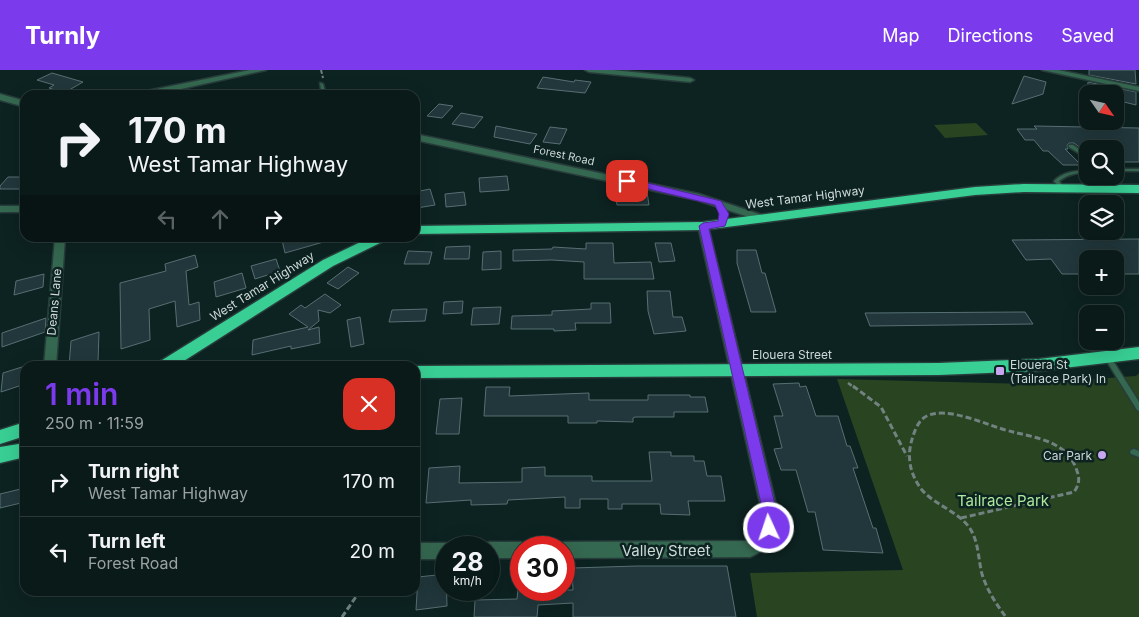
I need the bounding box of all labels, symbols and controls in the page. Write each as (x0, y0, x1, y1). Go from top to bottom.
text: Turnly (25, 21, 100, 50)
text: Map (882, 25, 920, 46)
text: Directions (948, 25, 1033, 46)
text: Saved (1061, 25, 1114, 46)
north arrow (1079, 85, 1124, 130)
map controls (1079, 85, 1124, 350)
text: 170 m (128, 109, 227, 151)
icon: right (45, 110, 110, 175)
button: search (1079, 140, 1124, 185)
street label: Forest Road (532, 142, 596, 168)
text: West Tamar Highway (128, 151, 348, 177)
pin (606, 160, 648, 202)
icon: arrive (613, 167, 641, 195)
street label: West Tamar Highway (745, 182, 866, 212)
button: layers (1079, 195, 1124, 240)
icon: left (153, 205, 181, 233)
icon: ahead (206, 205, 234, 233)
icon: right (259, 205, 287, 233)
street label: West Tamar Highway (207, 248, 317, 324)
button: + (1079, 250, 1124, 295)
street label: Deans Lane (44, 268, 64, 336)
button: − (1079, 305, 1124, 350)
street label: Elouera Street (752, 347, 832, 362)
place label: Elouera St (Tailrace Park) In (1010, 357, 1106, 386)
marker: Elouera St (Tailrace Park) In (994, 365, 1006, 377)
text: 1 min (45, 376, 118, 412)
button: close (343, 378, 395, 430)
text: 250 m · 11:59 (45, 413, 144, 433)
place label: Car Park (1043, 448, 1092, 463)
marker: Car Park (1096, 449, 1108, 461)
text: Turn right (88, 460, 179, 483)
icon: right (45, 468, 73, 496)
text: 170 m (343, 470, 395, 493)
text: West Tamar Highway (88, 483, 248, 503)
park label: Tailrace Park (957, 491, 1050, 510)
position arrow (742, 501, 794, 553)
text: Turn left (88, 530, 166, 553)
speed limit sign: 30 (510, 536, 575, 601)
icon: left (45, 538, 73, 566)
text: 20 m (349, 540, 395, 563)
street label: Valley Street (622, 541, 710, 560)
text: 28 (451, 547, 484, 577)
text: Forest Road (88, 553, 178, 573)
text: km/h (453, 573, 482, 588)

